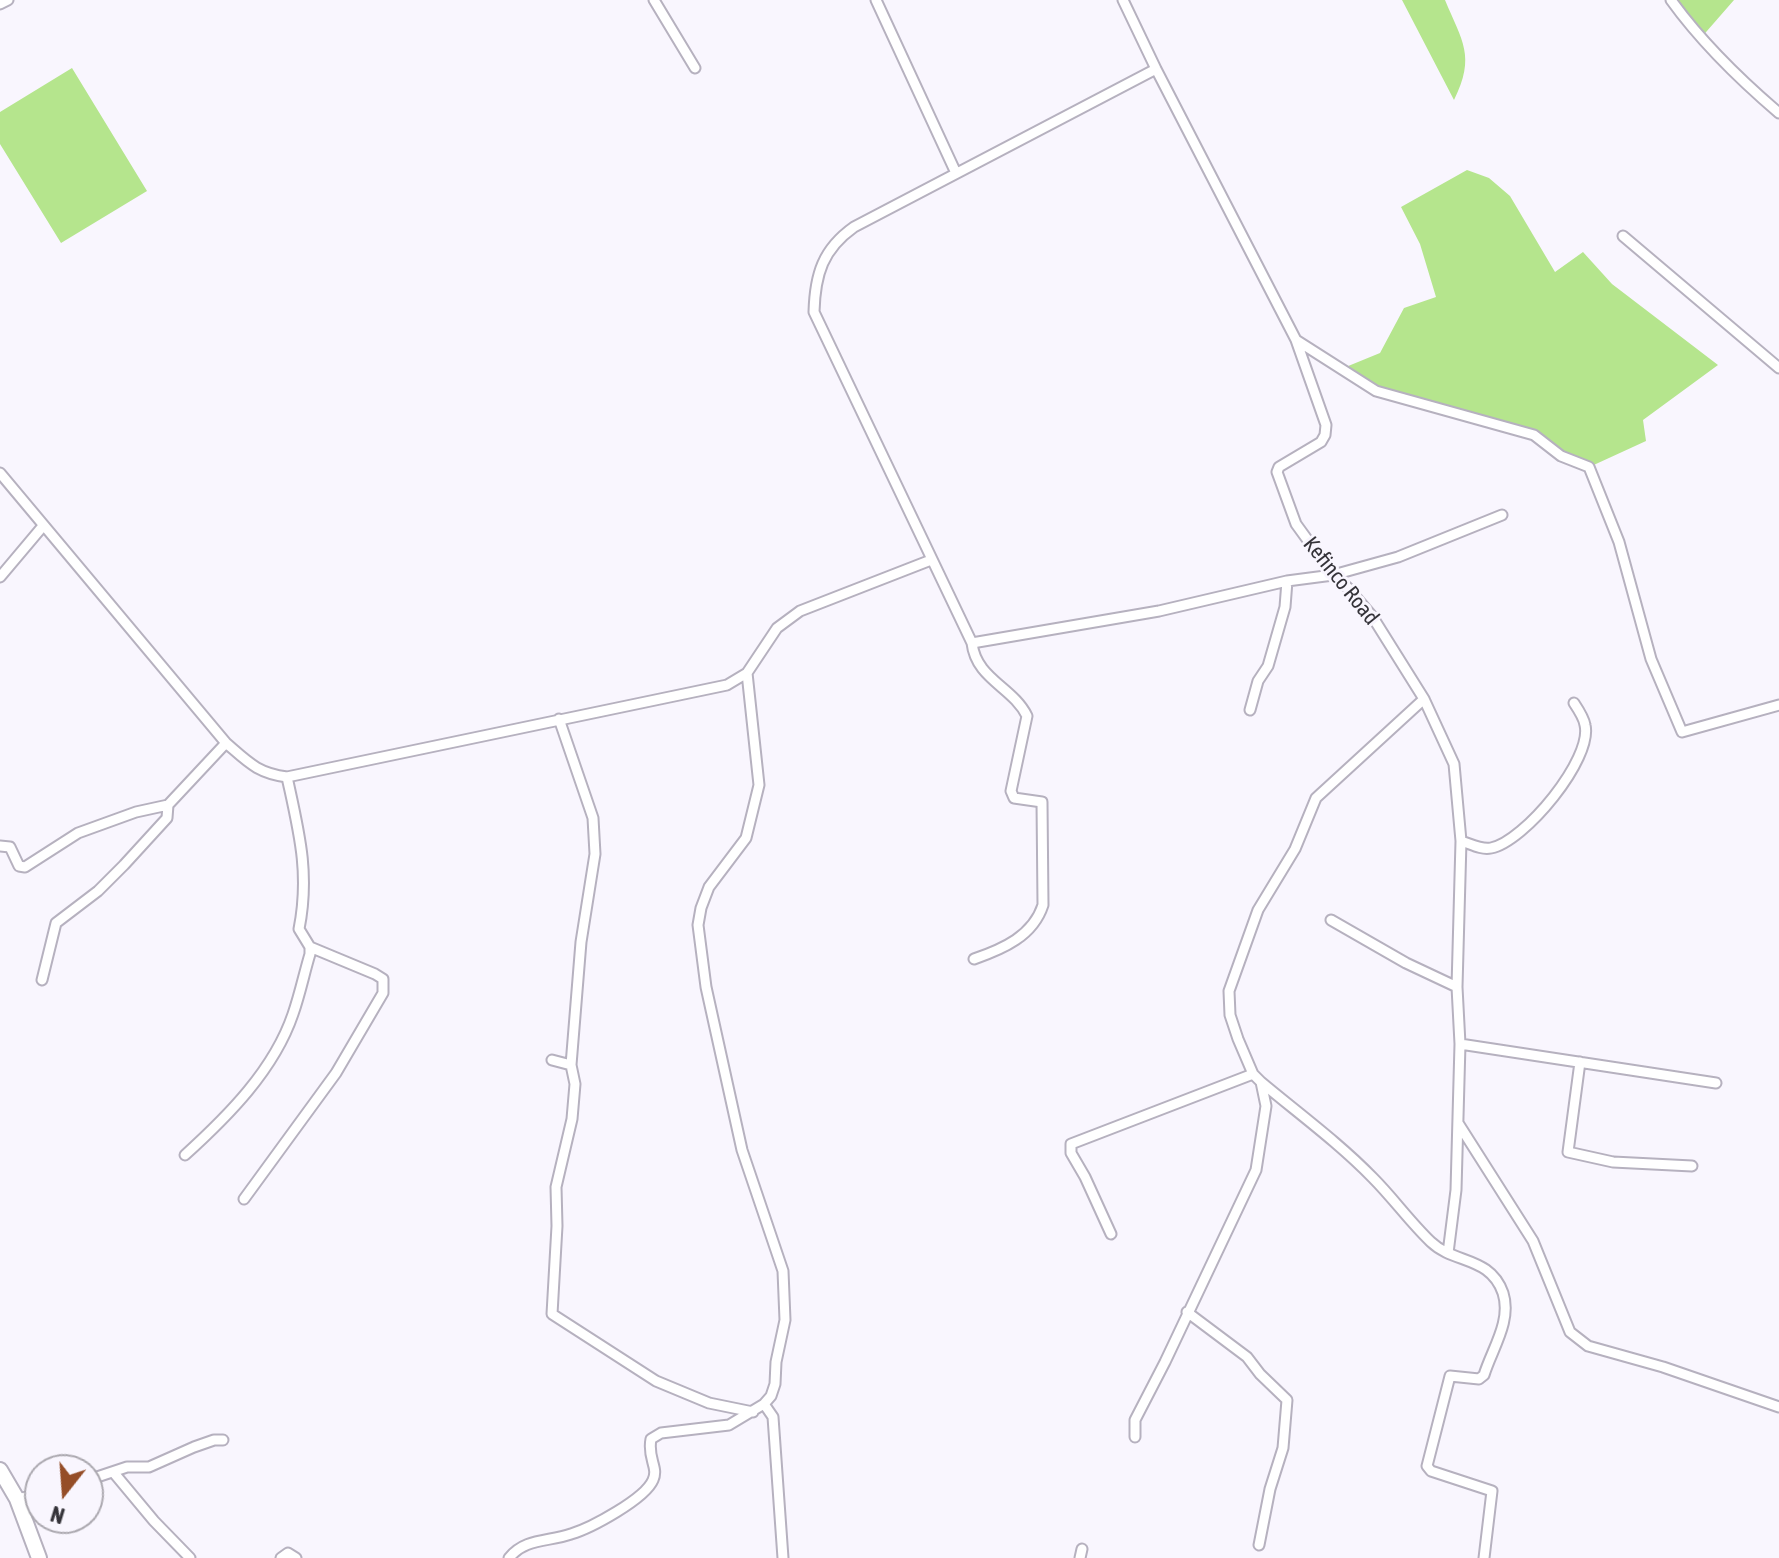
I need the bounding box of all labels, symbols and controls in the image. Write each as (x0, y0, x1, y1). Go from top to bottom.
street label: Kefinco Road (1298, 532, 1384, 630)
north arrow (24, 1454, 104, 1534)
text: N (48, 1501, 68, 1529)

